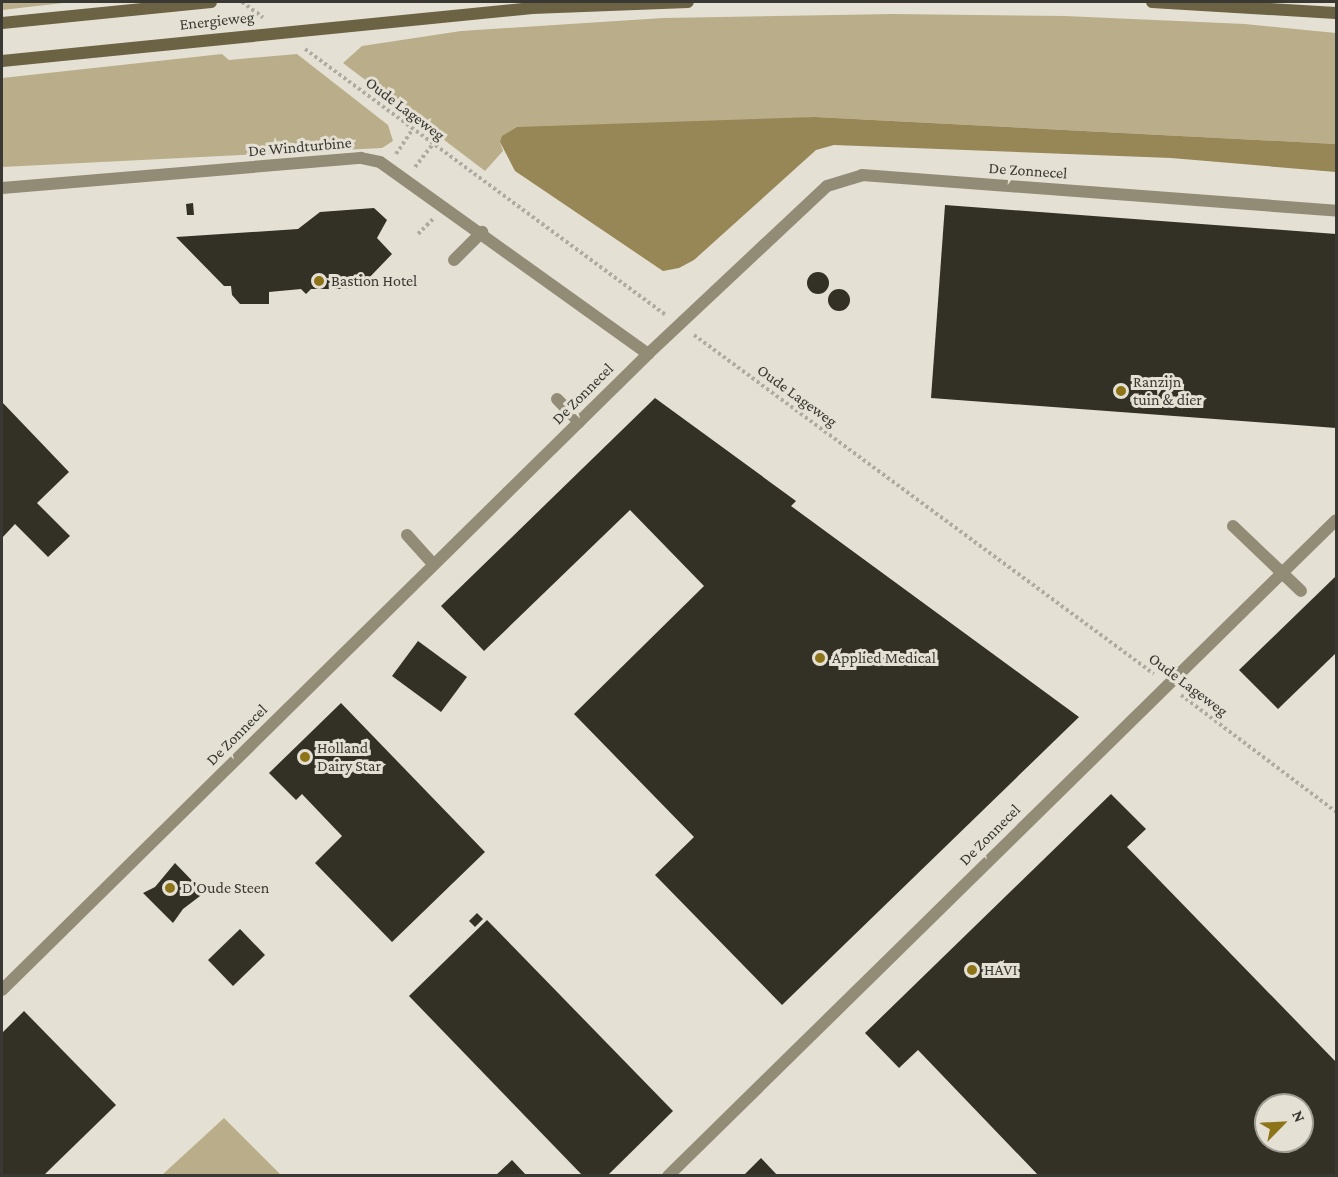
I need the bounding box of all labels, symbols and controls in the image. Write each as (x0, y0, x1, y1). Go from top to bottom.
street label: Energieweg (179, 8, 255, 34)
street label: Oude Lageweg (362, 73, 448, 145)
street label: De Windturbine (247, 133, 353, 161)
street label: De Zonnecel (988, 159, 1068, 183)
place label: Bastion Hotel (331, 271, 417, 291)
marker: Bastion Hotel (312, 274, 326, 288)
street label: De Zonnecel (548, 359, 618, 429)
street label: Oude Lageweg (753, 361, 841, 431)
place label: Ranzijn tuin & dier (1133, 372, 1202, 410)
marker: Ranzijn tuin & dier (1114, 384, 1128, 398)
place label: Applied Medical (832, 648, 936, 668)
street label: Oude Lageweg (1145, 649, 1231, 721)
marker: Applied Medical (813, 651, 827, 665)
street label: De Zonnecel (202, 700, 272, 770)
place label: Holland Dairy Star (317, 738, 381, 776)
marker: Holland Dairy Star (298, 750, 312, 764)
street label: De Zonnecel (955, 800, 1025, 870)
place label: D'Oude Steen (182, 878, 269, 898)
marker: D'Oude Steen (163, 881, 177, 895)
place label: HAVI (984, 960, 1017, 980)
marker: HAVI (965, 963, 979, 977)
north arrow (1254, 1093, 1314, 1153)
text: N (1289, 1108, 1309, 1125)

